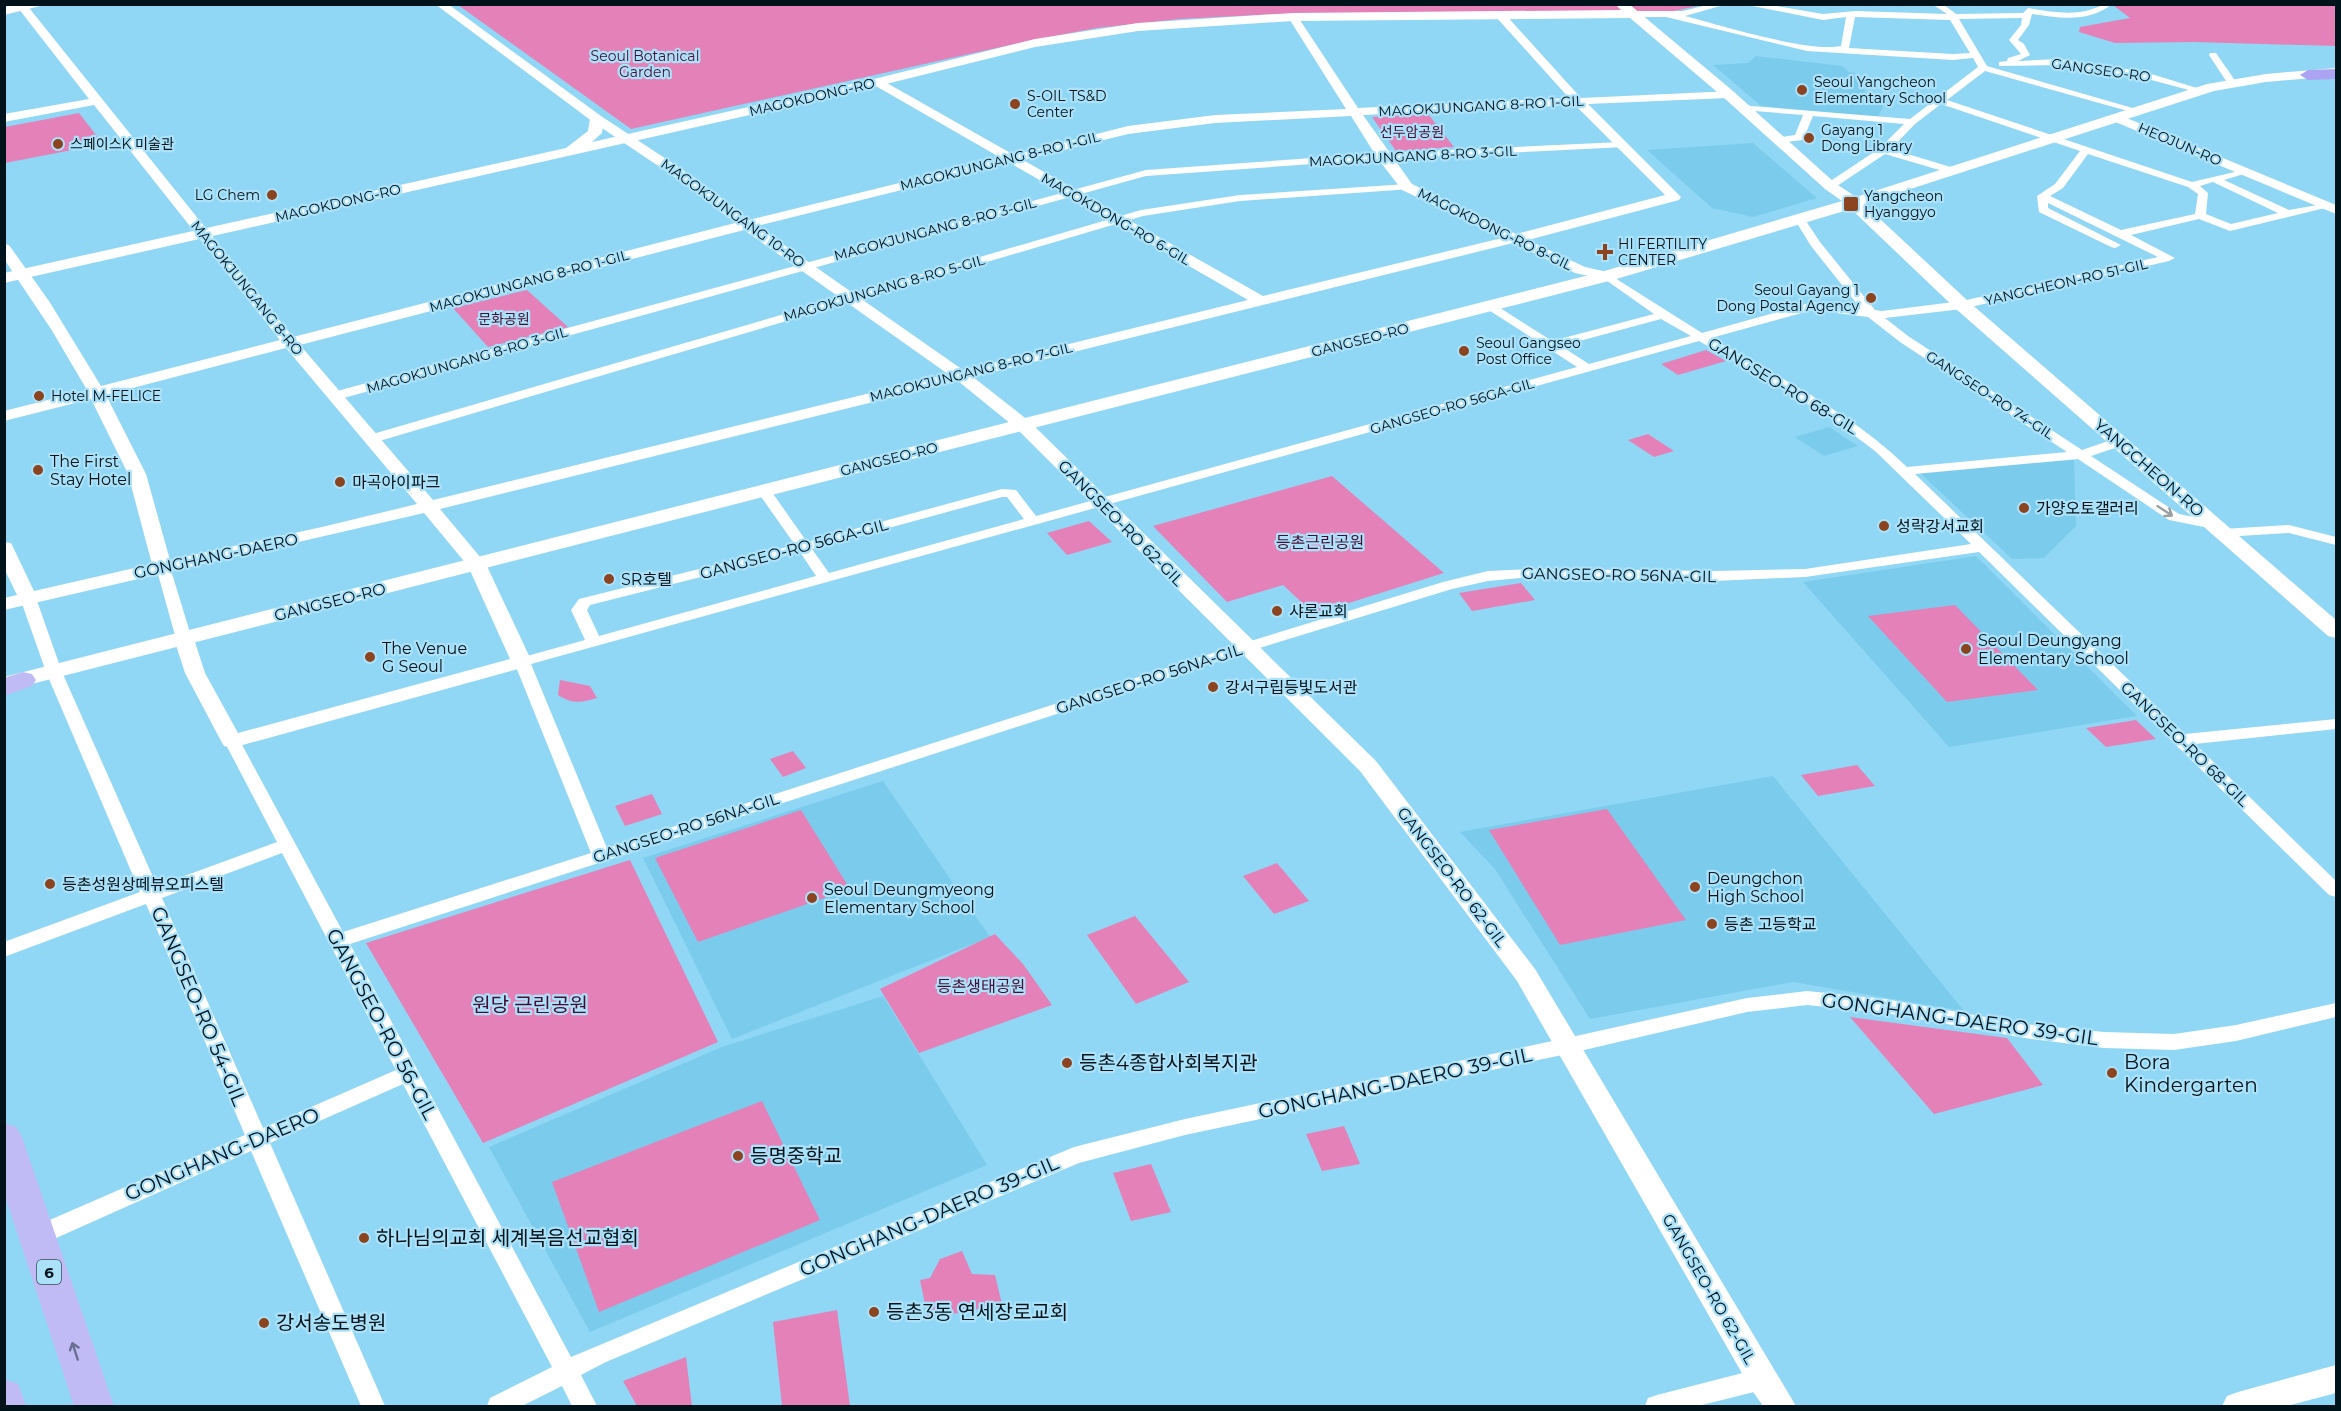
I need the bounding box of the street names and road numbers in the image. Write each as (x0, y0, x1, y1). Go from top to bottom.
street label: GANGSEO-RO (2050, 54, 2152, 86)
street label: MAGOKDONG-RO (747, 74, 877, 120)
street label: MAGOKJUNGANG 8-RO 1-GIL (1378, 92, 1585, 120)
street label: HEOJUN-RO (2136, 118, 2225, 170)
street label: MAGOKJUNGANG 8-RO 1-GIL (898, 127, 1103, 195)
street label: MAGOKJUNGANG 8-RO 3-GIL (1308, 142, 1518, 170)
street label: MAGOKJUNGANG 10-RO (657, 155, 809, 271)
street label: MAGOKDONG-RO 6-GIL (1038, 169, 1195, 270)
street label: MAGOKDONG-RO (273, 180, 403, 226)
street label: MAGOKDONG-RO 8-GIL (1415, 184, 1576, 275)
street label: MAGOKJUNGANG 8-RO 3-GIL (832, 193, 1039, 265)
street label: MAGOKJUNGANG 8-RO (187, 217, 307, 359)
street label: MAGOKJUNGANG 8-RO 1-GIL (427, 246, 631, 316)
street label: MAGOKJUNGANG 8-RO 5-GIL (781, 250, 987, 325)
street label: YANGCHEON-RO 51-GIL (1983, 254, 2150, 310)
street label: GANGSEO-RO (1309, 319, 1411, 361)
street label: MAGOKJUNGANG 8-RO 3-GIL (364, 322, 570, 397)
street label: GANGSEO-RO 68-GIL (1705, 334, 1862, 439)
street label: MAGOKJUNGANG 8-RO 7-GIL (868, 338, 1075, 406)
street label: GANGSEO-RO 74-GIL (1923, 347, 2058, 444)
street label: GANGSEO-RO 56GA-GIL (1368, 374, 1537, 438)
street label: YANGCHEON-RO (2090, 415, 2208, 521)
street label: GANGSEO-RO (838, 438, 940, 480)
street label: GANGSEO-RO 62-GIL (1054, 456, 1188, 590)
street label: GANGSEO-RO 56GA-GIL (698, 515, 891, 583)
street label: GONGHANG-DAERO (132, 529, 300, 583)
street label: GANGSEO-RO 56NA-GIL (1522, 564, 1717, 586)
street label: GANGSEO-RO (272, 579, 388, 625)
street label: GANGSEO-RO 56NA-GIL (1054, 640, 1245, 718)
street label: GANGSEO-RO 68-GIL (2117, 678, 2254, 811)
street label: GANGSEO-RO 56NA-GIL (591, 789, 782, 867)
street label: GANGSEO-RO 62-GIL (1393, 803, 1511, 951)
street label: GANGSEO-RO 54-GIL (146, 903, 252, 1109)
street label: GANGSEO-RO 56-GIL (321, 924, 443, 1124)
street label: GONGHANG-DAERO 39-GIL (1820, 988, 2100, 1050)
street label: GONGHANG-DAERO 39-GIL (1256, 1042, 1534, 1124)
street label: GONGHANG-DAERO (121, 1102, 323, 1206)
street label: GONGHANG-DAERO 39-GIL (796, 1150, 1062, 1282)
street label: GANGSEO-RO 62-GIL (1658, 1211, 1760, 1368)
road number: 6 (37, 1260, 61, 1284)

